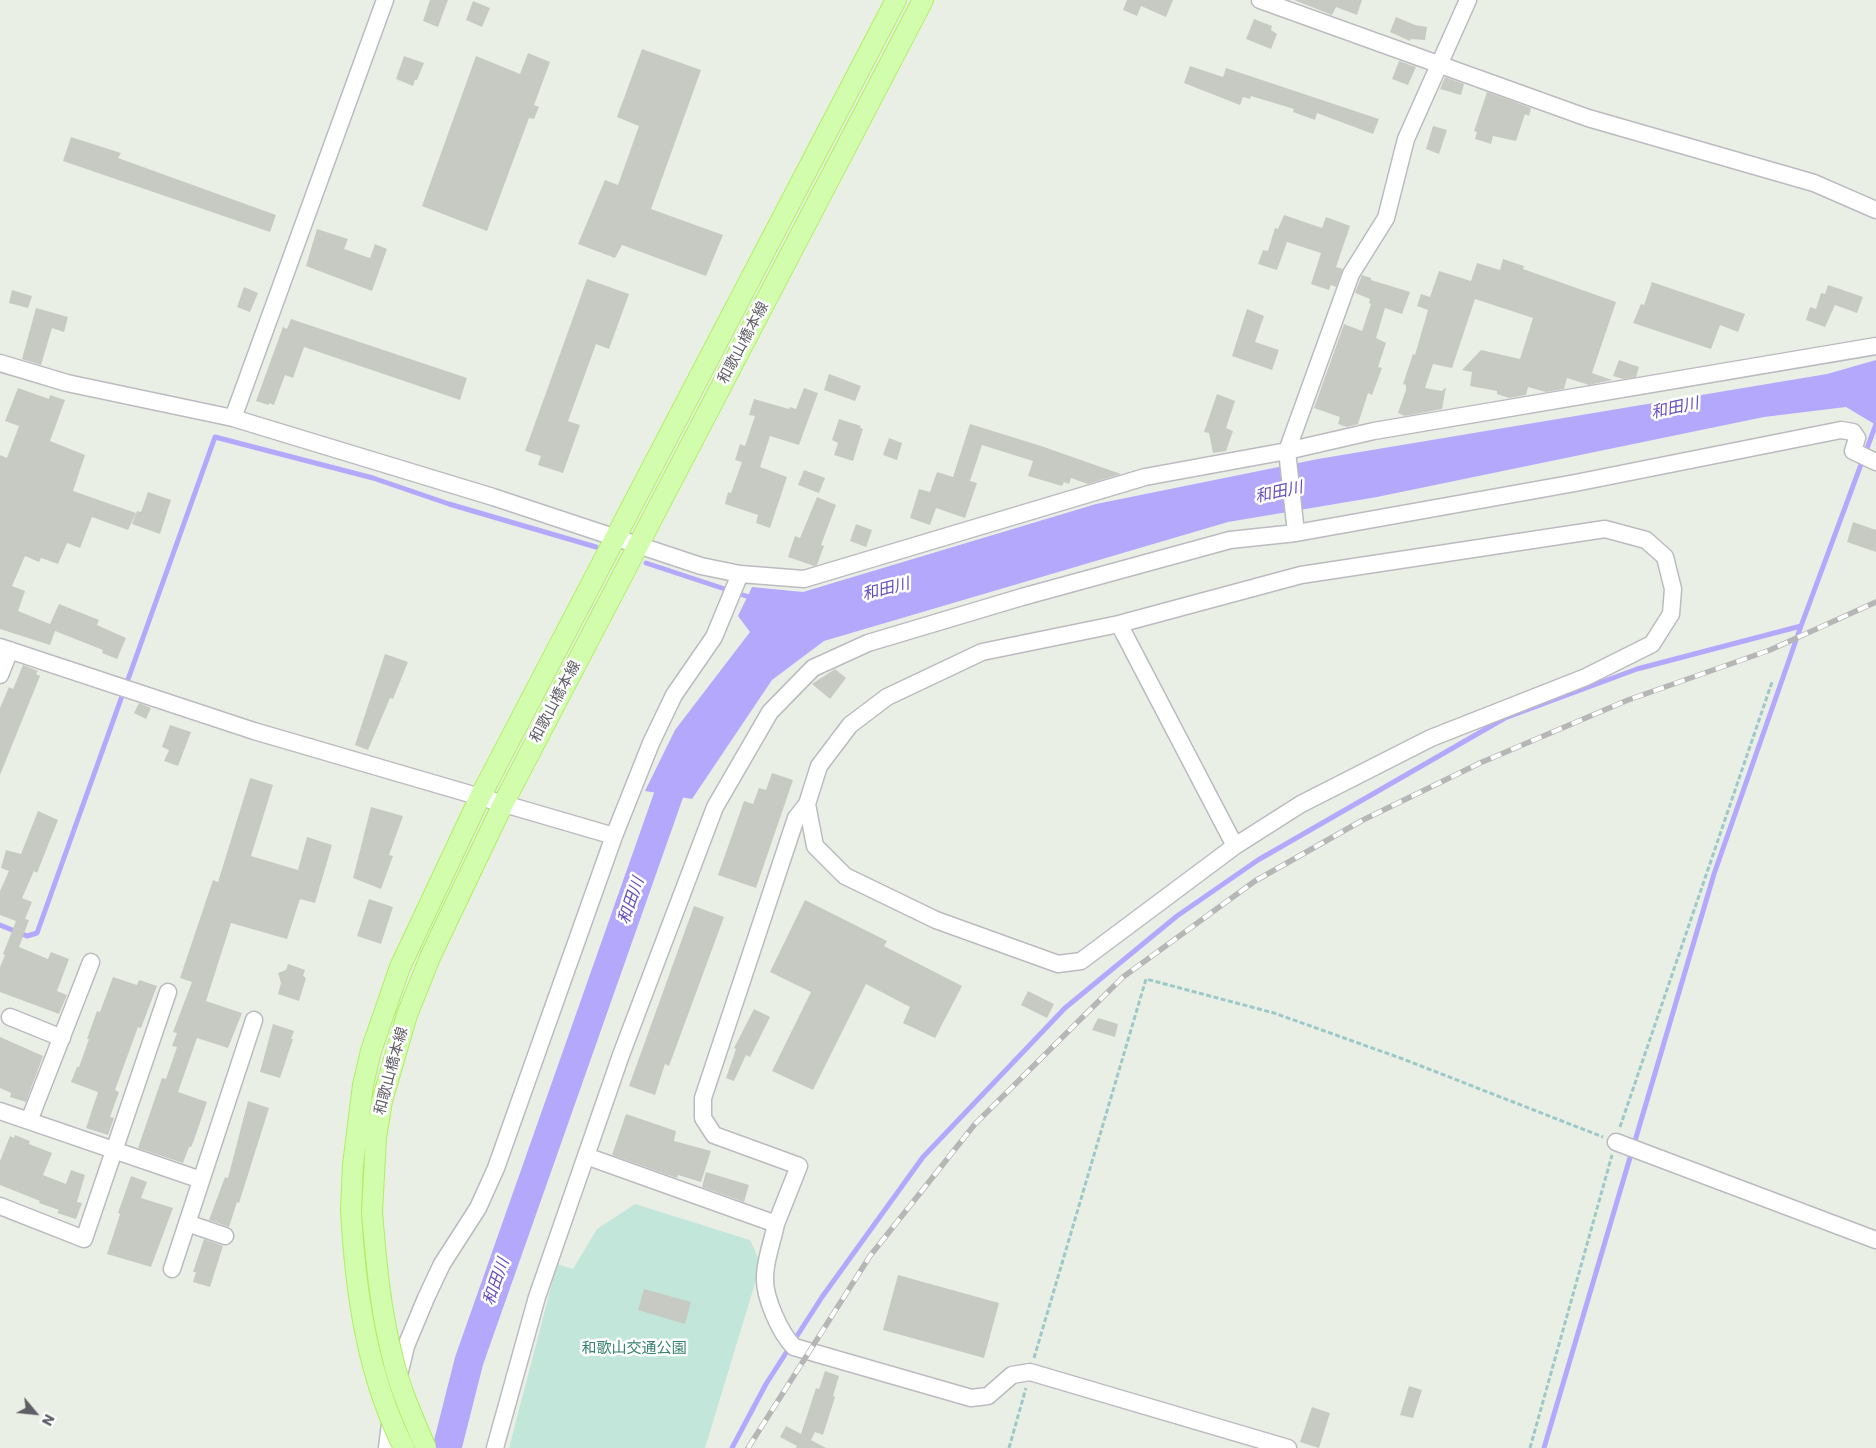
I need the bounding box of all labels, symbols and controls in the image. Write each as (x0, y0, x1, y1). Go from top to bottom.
street label: 和歌山橋本線 (715, 299, 773, 387)
water label: 和田川 (1650, 395, 1700, 423)
water label: 和田川 (1254, 479, 1304, 507)
water label: 和田川 (860, 575, 912, 605)
street label: 和歌山橋本線 (527, 658, 585, 746)
water label: 和田川 (615, 875, 649, 927)
street label: 和歌山橋本線 (372, 1025, 412, 1117)
water label: 和田川 (480, 1256, 514, 1308)
park label: 和歌山交通公園 (582, 1340, 686, 1358)
north arrow (10, 1388, 60, 1438)
text: N (37, 1411, 60, 1429)

